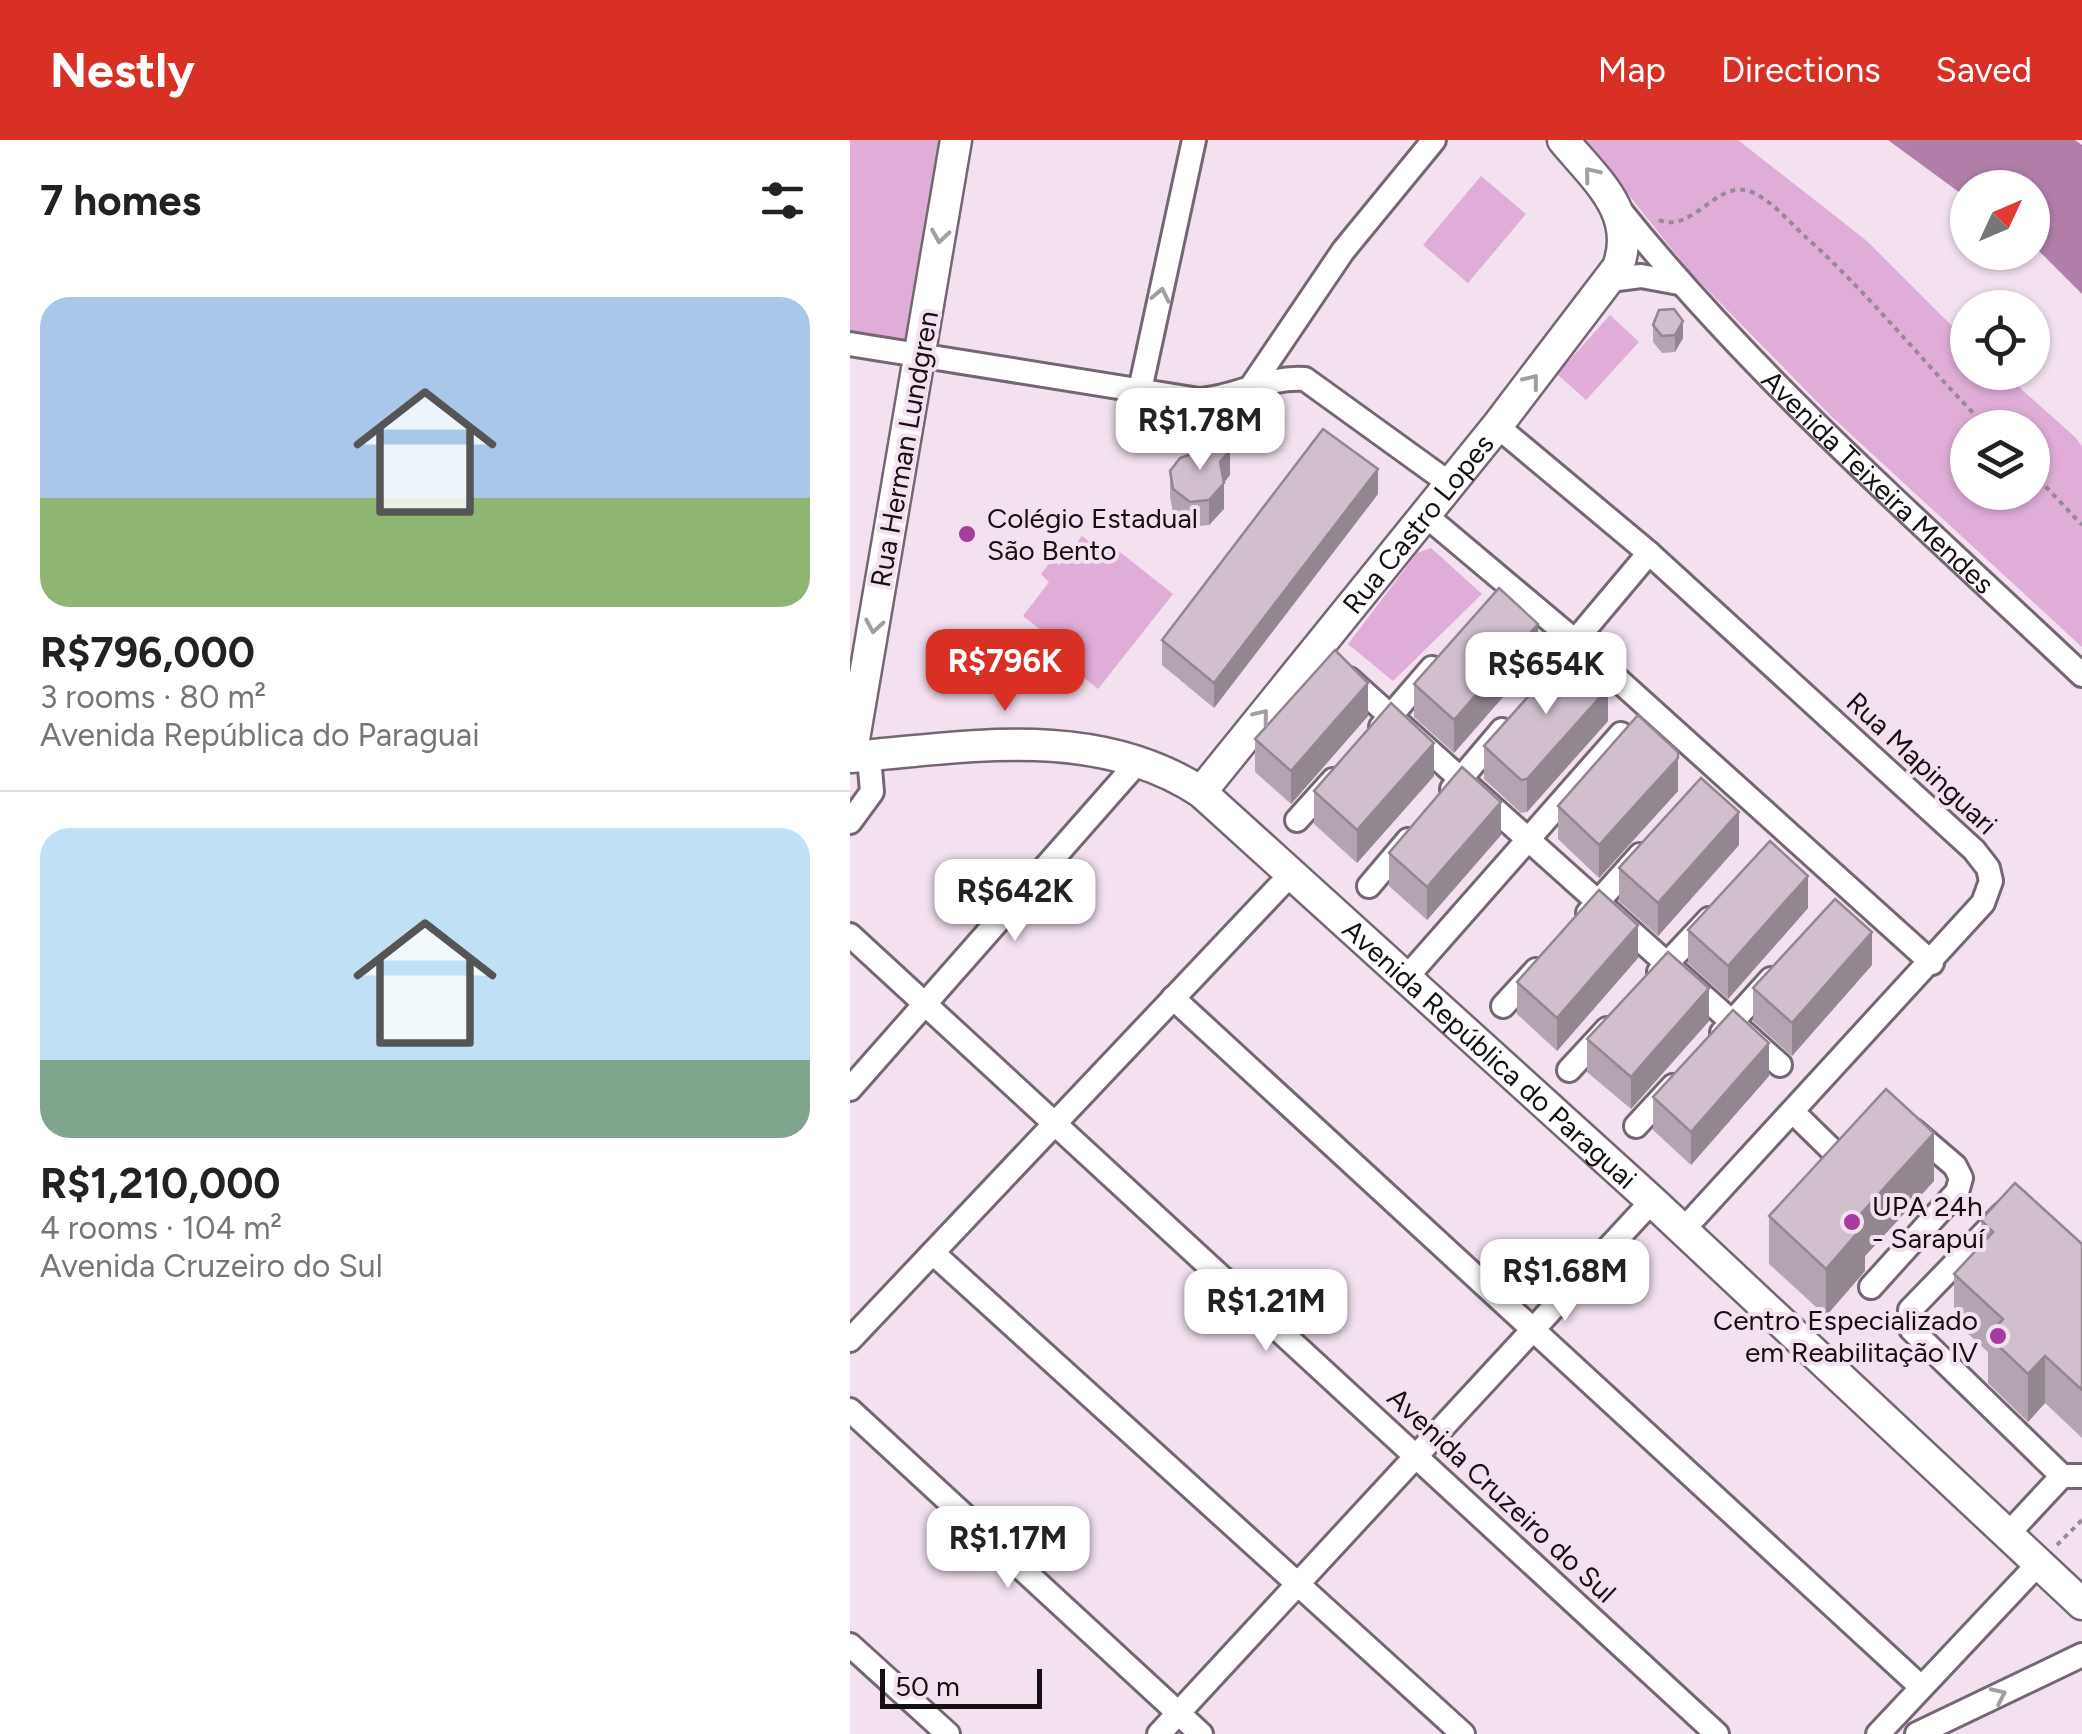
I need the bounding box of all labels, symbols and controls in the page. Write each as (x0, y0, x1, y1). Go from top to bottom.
text: Nestly (50, 41, 195, 99)
text: Map (1598, 49, 1666, 91)
text: Directions (1721, 49, 1881, 91)
text: Saved (1936, 49, 2032, 91)
one-way arrow (1585, 168, 1603, 186)
north arrow (1950, 170, 2050, 270)
map controls (1950, 170, 2050, 510)
icon: filters (755, 173, 810, 228)
text: 7 homes (40, 175, 201, 226)
one-way arrow (930, 228, 951, 245)
one-way arrow (1149, 287, 1170, 304)
button: locate (1950, 290, 2050, 390)
street label: Rua Herman Lundgren (863, 308, 945, 590)
icon: home (335, 362, 515, 542)
street label: Avenida Teixeira Mendes (1755, 363, 2001, 601)
one-way arrow (1520, 374, 1537, 392)
pin: R$1.78M (1108, 388, 1292, 473)
text: R$1.78M (1138, 401, 1262, 439)
button: layers (1950, 410, 2050, 510)
street label: Rua Castro Lopes (1335, 427, 1501, 620)
place label: Colégio Estadual São Bento (987, 501, 1198, 567)
marker: Colégio Estadual São Bento (956, 523, 978, 545)
one-way arrow (864, 617, 885, 634)
text: R$796,000 (40, 627, 255, 678)
pin: R$796K (924, 629, 1086, 714)
pin: R$654K (1465, 632, 1627, 717)
text: R$796K (948, 642, 1062, 680)
text: R$654K (1487, 645, 1605, 683)
text: 3 rooms · 80 m² (40, 678, 266, 716)
street label: Rua Mapinguari (1840, 685, 2004, 841)
one-way arrow (1250, 709, 1268, 727)
text: Avenida República do Paraguai (40, 716, 480, 754)
pin: R$642K (934, 859, 1096, 944)
text: R$642K (956, 872, 1074, 910)
icon: home (335, 893, 515, 1073)
street label: Avenida República do Paraguai (1336, 912, 1644, 1196)
text: R$1,210,000 (40, 1158, 281, 1209)
place label: UPA 24h - Sarapuí (1872, 1189, 1986, 1255)
text: 4 rooms · 104 m² (40, 1209, 282, 1247)
marker: UPA 24h - Sarapuí (1841, 1211, 1863, 1233)
pin: R$1.68M (1473, 1239, 1657, 1324)
text: Avenida Cruzeiro do Sul (40, 1247, 383, 1285)
text: R$1.68M (1502, 1252, 1628, 1290)
pin: R$1.21M (1174, 1269, 1358, 1354)
text: R$1.21M (1206, 1282, 1326, 1320)
place label: Centro Especializado em Reabilitação IV (1713, 1303, 1979, 1369)
marker: Centro Especializado em Reabilitação IV (1987, 1325, 2009, 1347)
street label: Avenida Cruzeiro do Sul (1381, 1380, 1623, 1610)
pin: R$1.17M (916, 1506, 1100, 1591)
text: R$1.17M (949, 1519, 1067, 1557)
scale bar (880, 1664, 1042, 1708)
text: 50 m (895, 1669, 960, 1703)
one-way arrow (1989, 1687, 2007, 1707)

